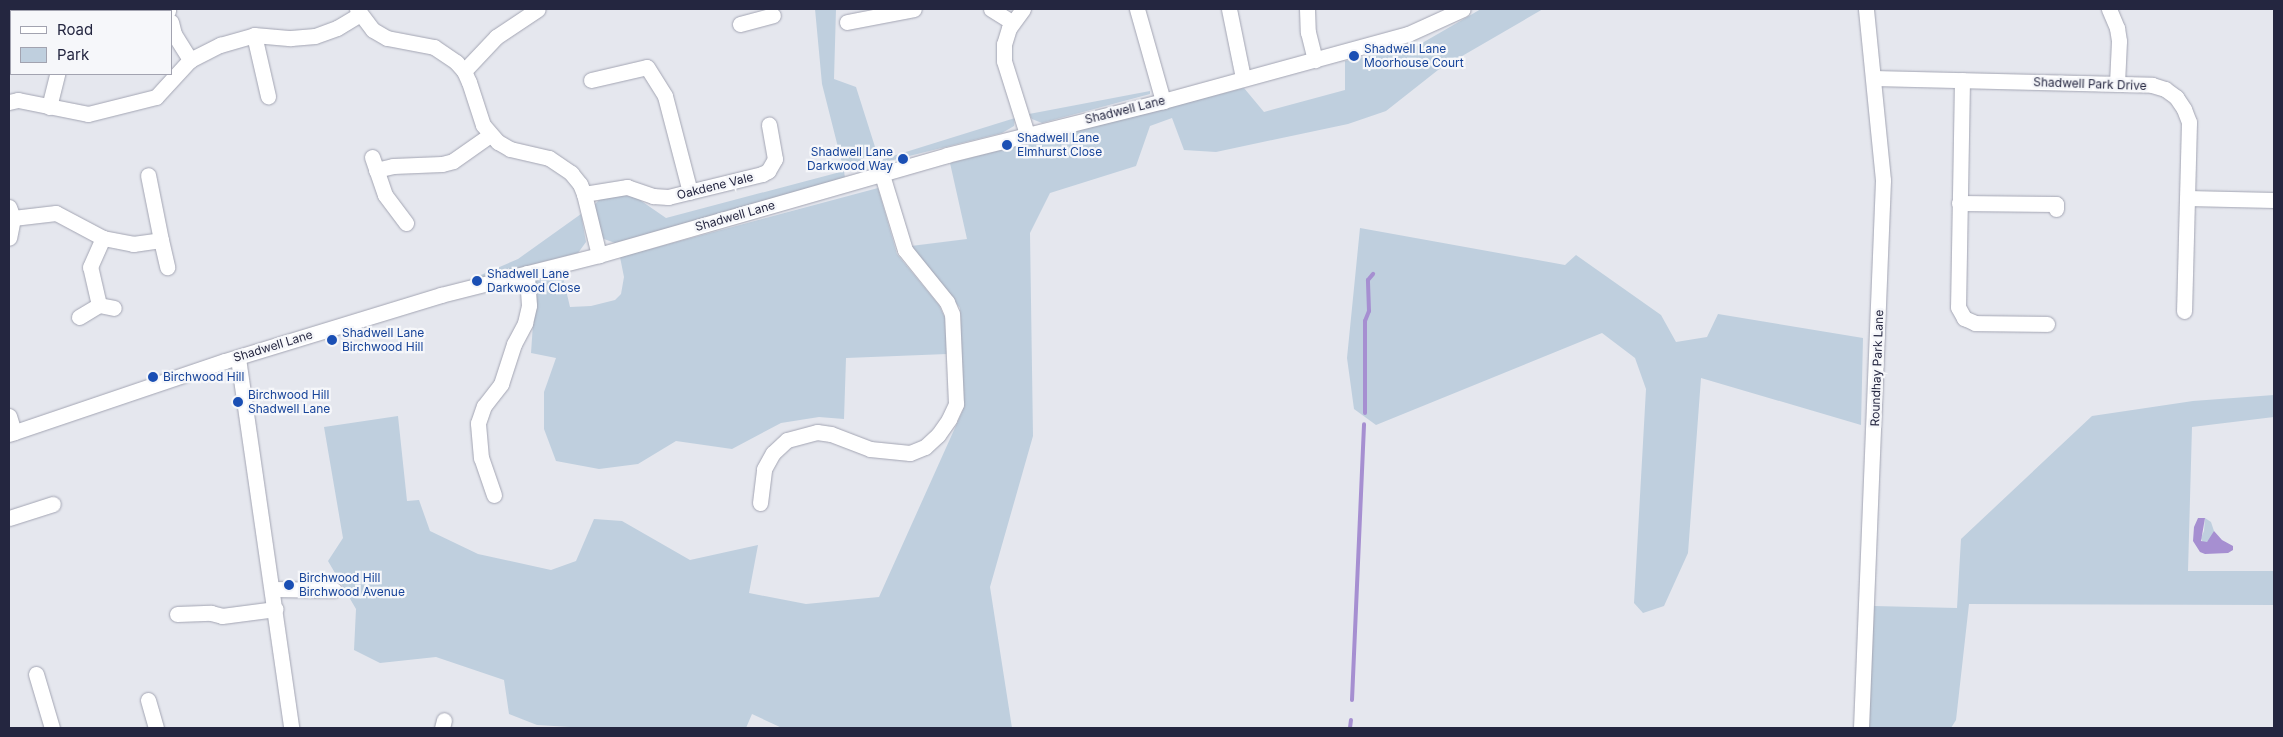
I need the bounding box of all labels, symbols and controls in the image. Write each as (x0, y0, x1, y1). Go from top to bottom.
legend (10, 10, 172, 75)
text: Road (57, 20, 93, 39)
place label: Shadwell Lane Moorhouse Court (1364, 42, 1464, 70)
text: Park (57, 45, 89, 64)
marker: Shadwell Lane Moorhouse Court (1348, 50, 1360, 62)
street label: Shadwell Park Drive (2033, 75, 2147, 93)
street label: Shadwell Lane (1083, 93, 1167, 127)
place label: Shadwell Lane Elmhurst Close (1017, 131, 1102, 159)
marker: Shadwell Lane Elmhurst Close (1001, 139, 1013, 151)
place label: Shadwell Lane Darkwood Way (807, 145, 893, 173)
marker: Shadwell Lane Darkwood Way (897, 153, 909, 165)
street label: Oakdene Vale (675, 170, 755, 202)
street label: Shadwell Lane (693, 198, 777, 234)
place label: Shadwell Lane Darkwood Close (487, 267, 581, 295)
marker: Shadwell Lane Darkwood Close (471, 275, 483, 287)
street label: Roundhay Park Lane (1868, 309, 1886, 427)
place label: Shadwell Lane Birchwood Hill (342, 326, 424, 354)
street label: Shadwell Lane (232, 327, 314, 365)
marker: Shadwell Lane Birchwood Hill (326, 334, 338, 346)
place label: Birchwood Hill (163, 370, 244, 384)
marker: Birchwood Hill (147, 371, 159, 383)
place label: Birchwood Hill Shadwell Lane (248, 388, 330, 416)
marker: Birchwood Hill Shadwell Lane (232, 396, 244, 408)
place label: Birchwood Hill Birchwood Avenue (299, 571, 405, 599)
marker: Birchwood Hill Birchwood Avenue (283, 579, 295, 591)

